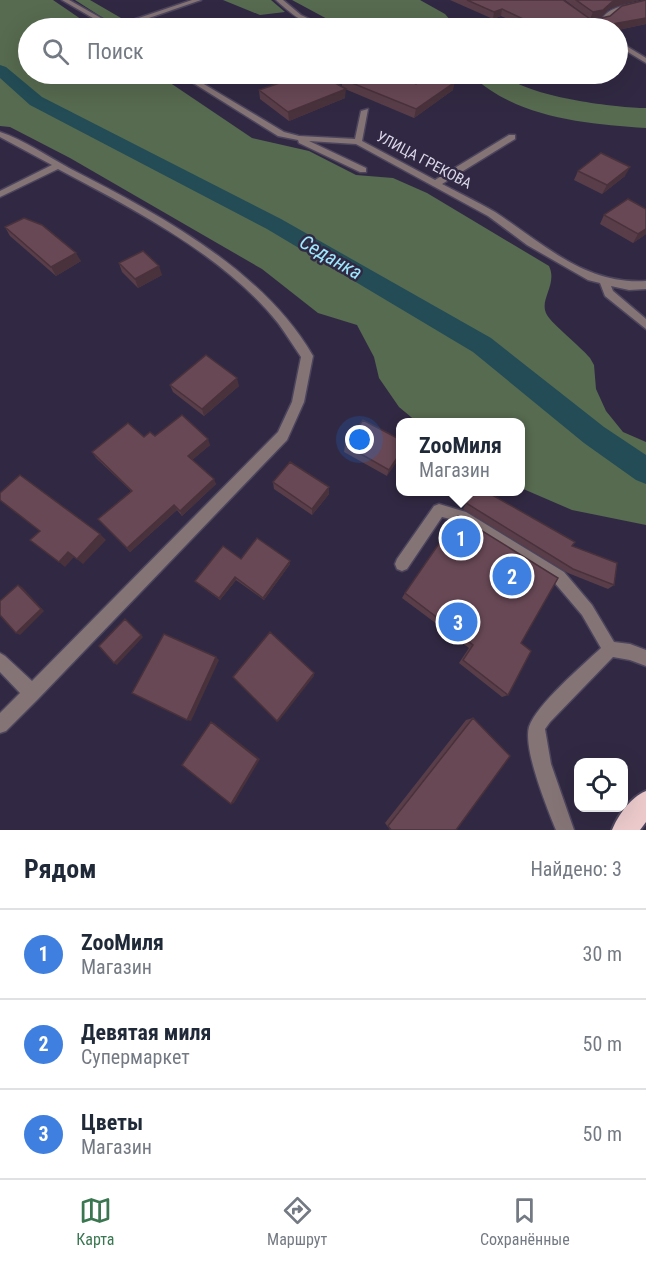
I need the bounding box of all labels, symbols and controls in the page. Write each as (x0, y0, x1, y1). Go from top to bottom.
search box (18, 18, 628, 84)
icon: search (39, 35, 72, 68)
text: Поиск (87, 39, 144, 64)
street label: УЛИЦА ГРЕКОВА (373, 127, 475, 193)
water label: Седанка (295, 230, 367, 284)
popup (396, 418, 525, 496)
your location (345, 425, 374, 454)
text: ZooМиля (419, 433, 502, 458)
text: Магазин (419, 458, 490, 482)
pin: 1 (442, 516, 480, 560)
pin: 2 (492, 554, 532, 598)
pin: 3 (438, 600, 478, 644)
map controls (574, 758, 628, 812)
button: locate (574, 758, 628, 812)
text: Рядом (24, 854, 96, 884)
text: Найдено: 3 (530, 857, 622, 881)
text: ZooМиля (81, 930, 164, 955)
text: 1 (38, 942, 49, 966)
text: 30 m (583, 942, 622, 966)
text: Магазин (81, 955, 152, 979)
text: Девятая миля (81, 1020, 211, 1045)
text: 2 (38, 1032, 49, 1056)
text: 50 m (583, 1032, 622, 1056)
text: Супермаркет (81, 1045, 190, 1069)
text: Цветы (81, 1110, 143, 1135)
text: 3 (38, 1122, 49, 1146)
text: 50 m (583, 1122, 622, 1146)
text: Магазин (81, 1135, 152, 1159)
tab: Карта (76, 1194, 115, 1249)
tab: Маршрут (267, 1194, 327, 1249)
tab: Сохранённые (480, 1194, 570, 1249)

